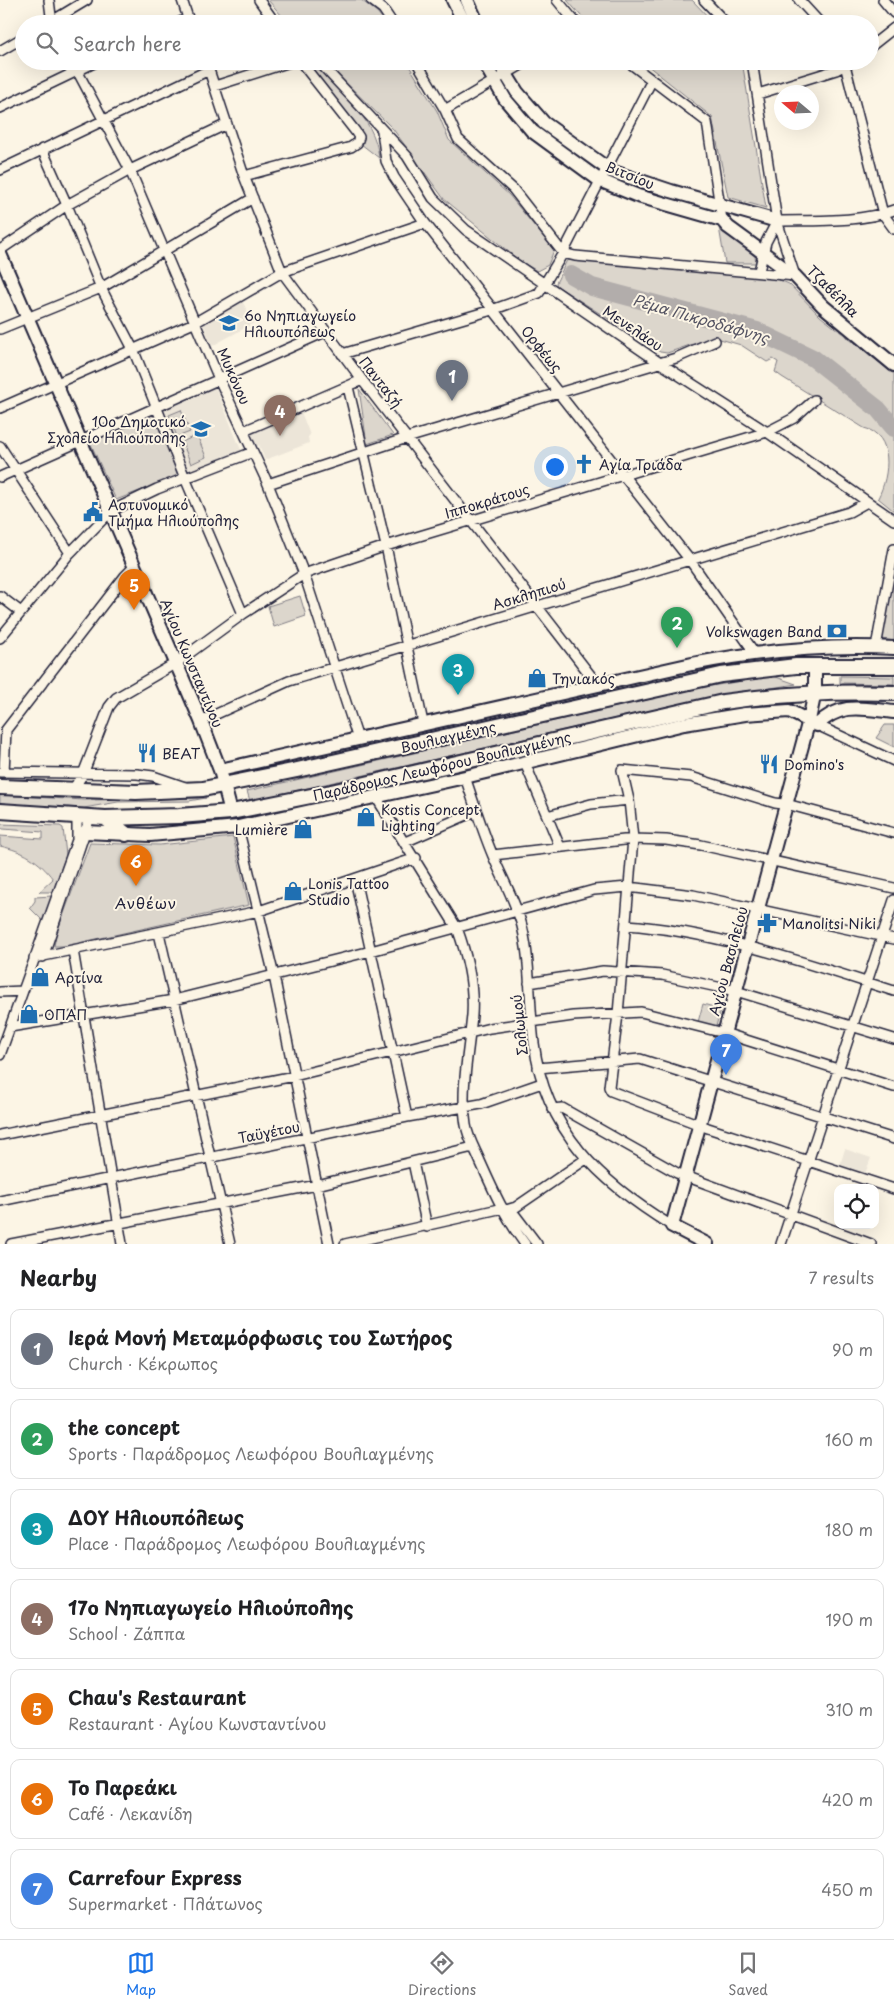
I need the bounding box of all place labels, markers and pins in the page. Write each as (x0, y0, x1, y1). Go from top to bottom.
place label: 6ο Νηπιαγωγείο Ηλιουπόλεως (244, 305, 356, 342)
school or university icon: 6ο Νηπιαγωγείο Ηλιουπόλεως (218, 312, 240, 334)
pin: 1 (436, 360, 468, 401)
pin: 4 (264, 395, 296, 436)
place label: 10ο Δημοτικό Σχολείο Ηλιούπολης (47, 411, 186, 448)
school or university icon: 10ο Δημοτικό Σχολείο Ηλιούπολης (190, 418, 212, 440)
church icon: Αγία Τριάδα (573, 453, 595, 475)
place label: Αγία Τριάδα (599, 454, 683, 475)
place label: Αστυνομικό Τμήμα Ηλιούπολης (108, 494, 239, 531)
public building icon: Αστυνομικό Τμήμα Ηλιούπολης (82, 501, 104, 523)
pin: 5 (118, 569, 150, 610)
pin: 2 (661, 607, 693, 648)
bank icon: Volkswagen Band (826, 620, 848, 642)
place label: Volkswagen Band (706, 621, 822, 642)
pin: 3 (442, 654, 474, 695)
shop icon: Τηνιακός (526, 667, 548, 689)
place label: Τηνιακός (552, 668, 615, 689)
restaurant icon: ΒΕΑΤ (136, 742, 158, 764)
place label: ΒΕΑΤ (162, 743, 201, 764)
restaurant icon: Domino's (758, 753, 780, 775)
place label: Domino's (784, 754, 844, 775)
place label: Kostis Concept Lighting (381, 799, 480, 836)
shop icon: Kostis Concept Lighting (355, 806, 377, 828)
shop icon: Lumière (292, 818, 314, 840)
place label: Lumière (235, 819, 288, 840)
pin: 6 (120, 845, 152, 886)
place label: Lonis Tattoo Studio (308, 873, 389, 910)
shop icon: Lonis Tattoo Studio (282, 880, 304, 902)
pharmacy icon: Manolitsi Niki (756, 912, 778, 934)
place label: Manolitsi Niki (782, 913, 876, 934)
shop icon: Αρτίνα (29, 966, 51, 988)
place label: Αρτίνα (55, 967, 103, 988)
shop icon: ΟΠΑΠ (18, 1003, 40, 1025)
place label: ΟΠΑΠ (44, 1004, 87, 1025)
pin: 7 (710, 1034, 742, 1075)

